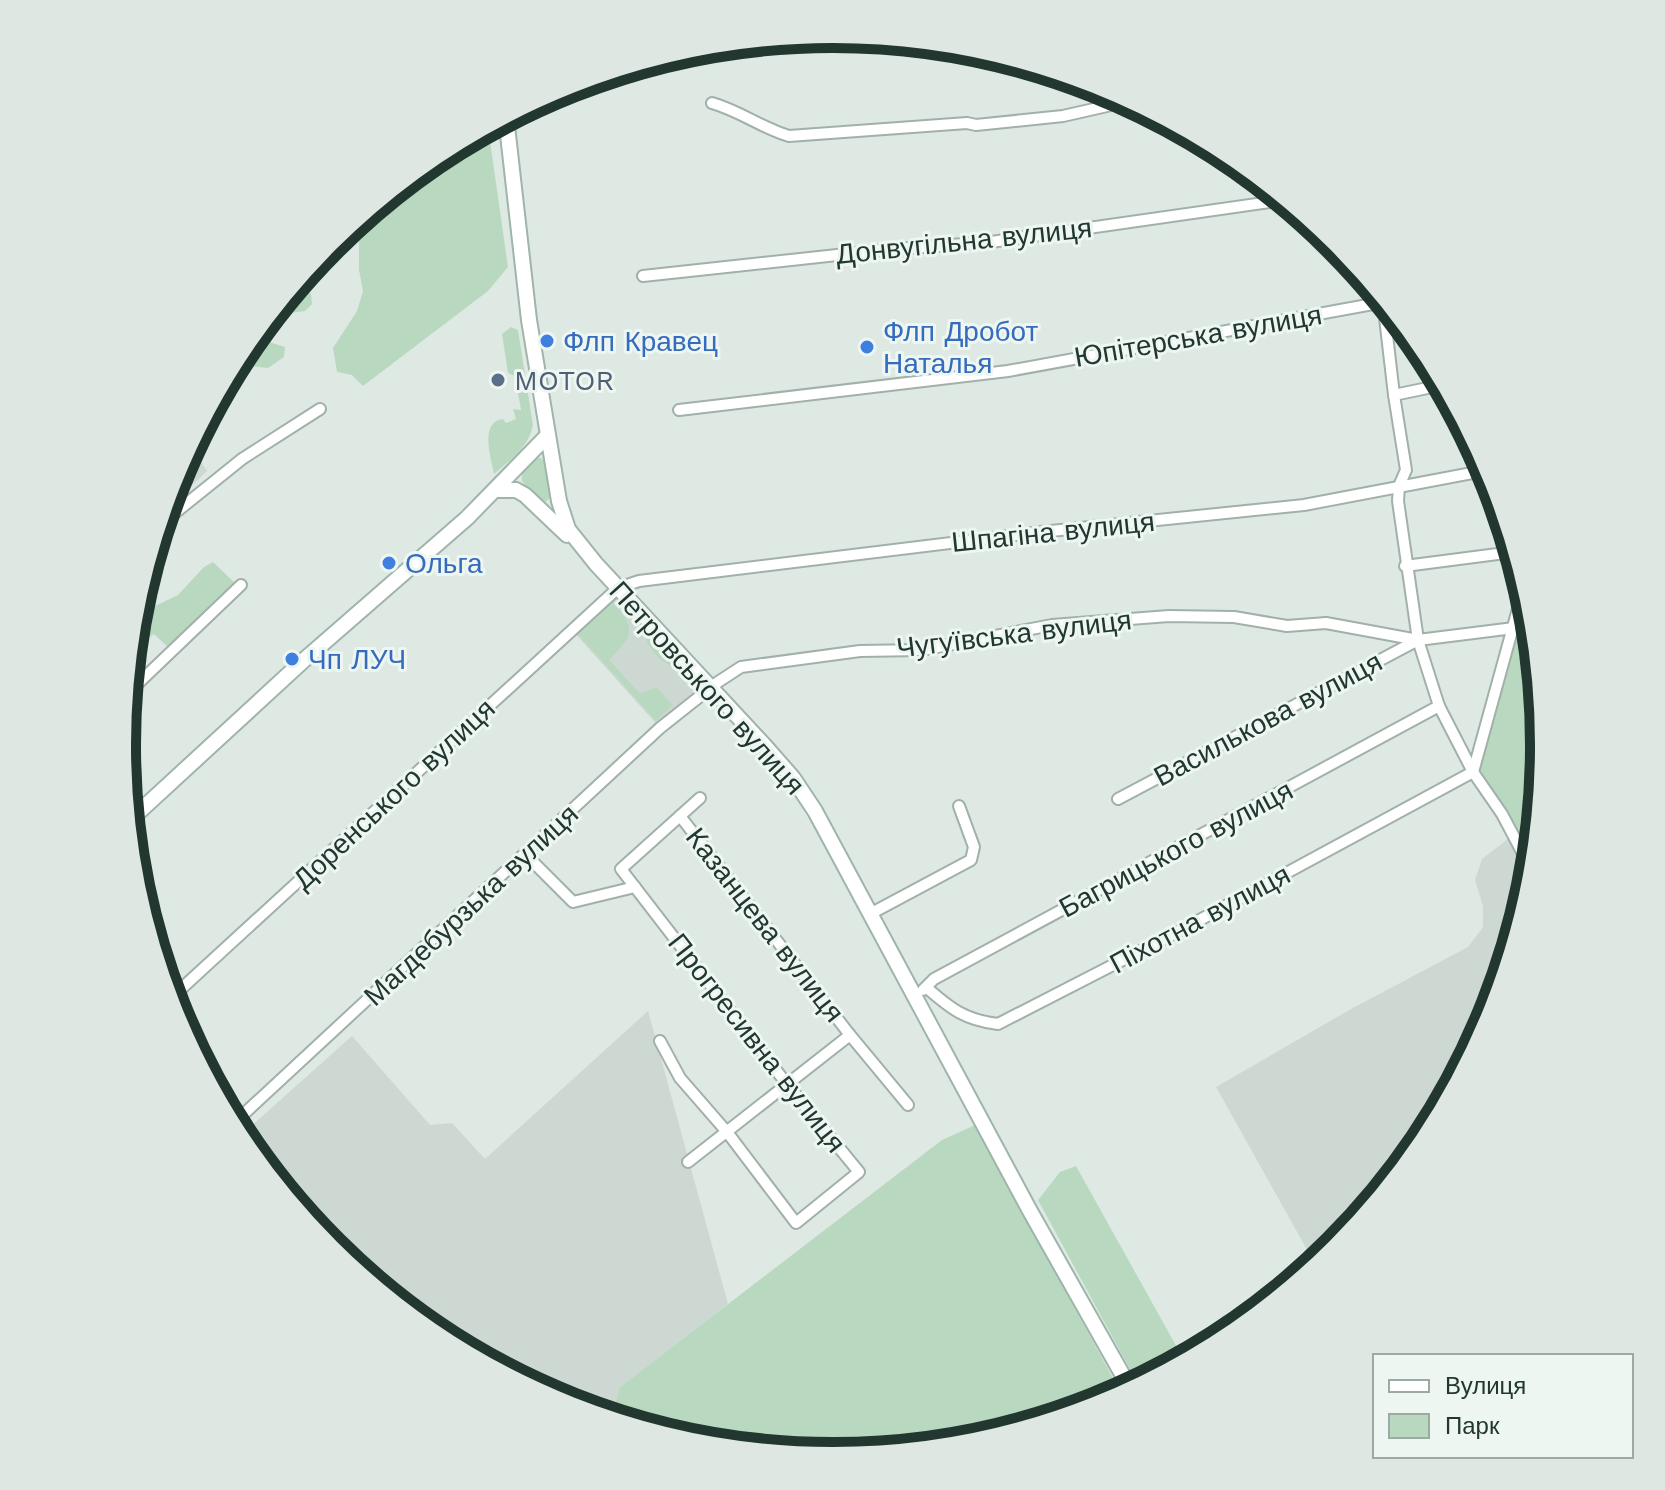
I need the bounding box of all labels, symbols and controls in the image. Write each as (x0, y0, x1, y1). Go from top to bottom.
street label: Донвугільна вулиця (834, 211, 1094, 271)
street label: Юпітерська вулиця (1072, 298, 1324, 374)
place label: Флп Дробот Наталья (883, 315, 1039, 380)
place label: Флп Кравец (563, 325, 718, 358)
marker: Флп Кравец (538, 332, 556, 350)
marker: Флп Дробот Наталья (858, 338, 876, 356)
place label: MOTOR (514, 364, 614, 397)
marker: MOTOR (489, 371, 507, 389)
street label: Шпагіна вулиця (950, 505, 1156, 559)
place label: Ольга (405, 547, 483, 580)
marker: Ольга (380, 554, 398, 572)
street label: Петровського вулиця (603, 575, 811, 801)
street label: Чугуївська вулиця (895, 603, 1133, 665)
place label: Чп ЛУЧ (308, 643, 406, 676)
street label: Василькова вулиця (1148, 645, 1388, 793)
marker: Чп ЛУЧ (283, 650, 301, 668)
street label: Доренського вулиця (286, 692, 502, 896)
street label: Багрицького вулиця (1054, 773, 1298, 925)
street label: Магдебурзька вулиця (357, 797, 585, 1013)
street label: Казанцева вулиця (679, 821, 851, 1029)
street label: Піхотна вулиця (1104, 858, 1296, 980)
street label: Прогресивна вулиця (661, 927, 853, 1159)
legend (1373, 1354, 1633, 1458)
text: Вулиця (1445, 1372, 1526, 1400)
text: Парк (1445, 1412, 1500, 1440)

